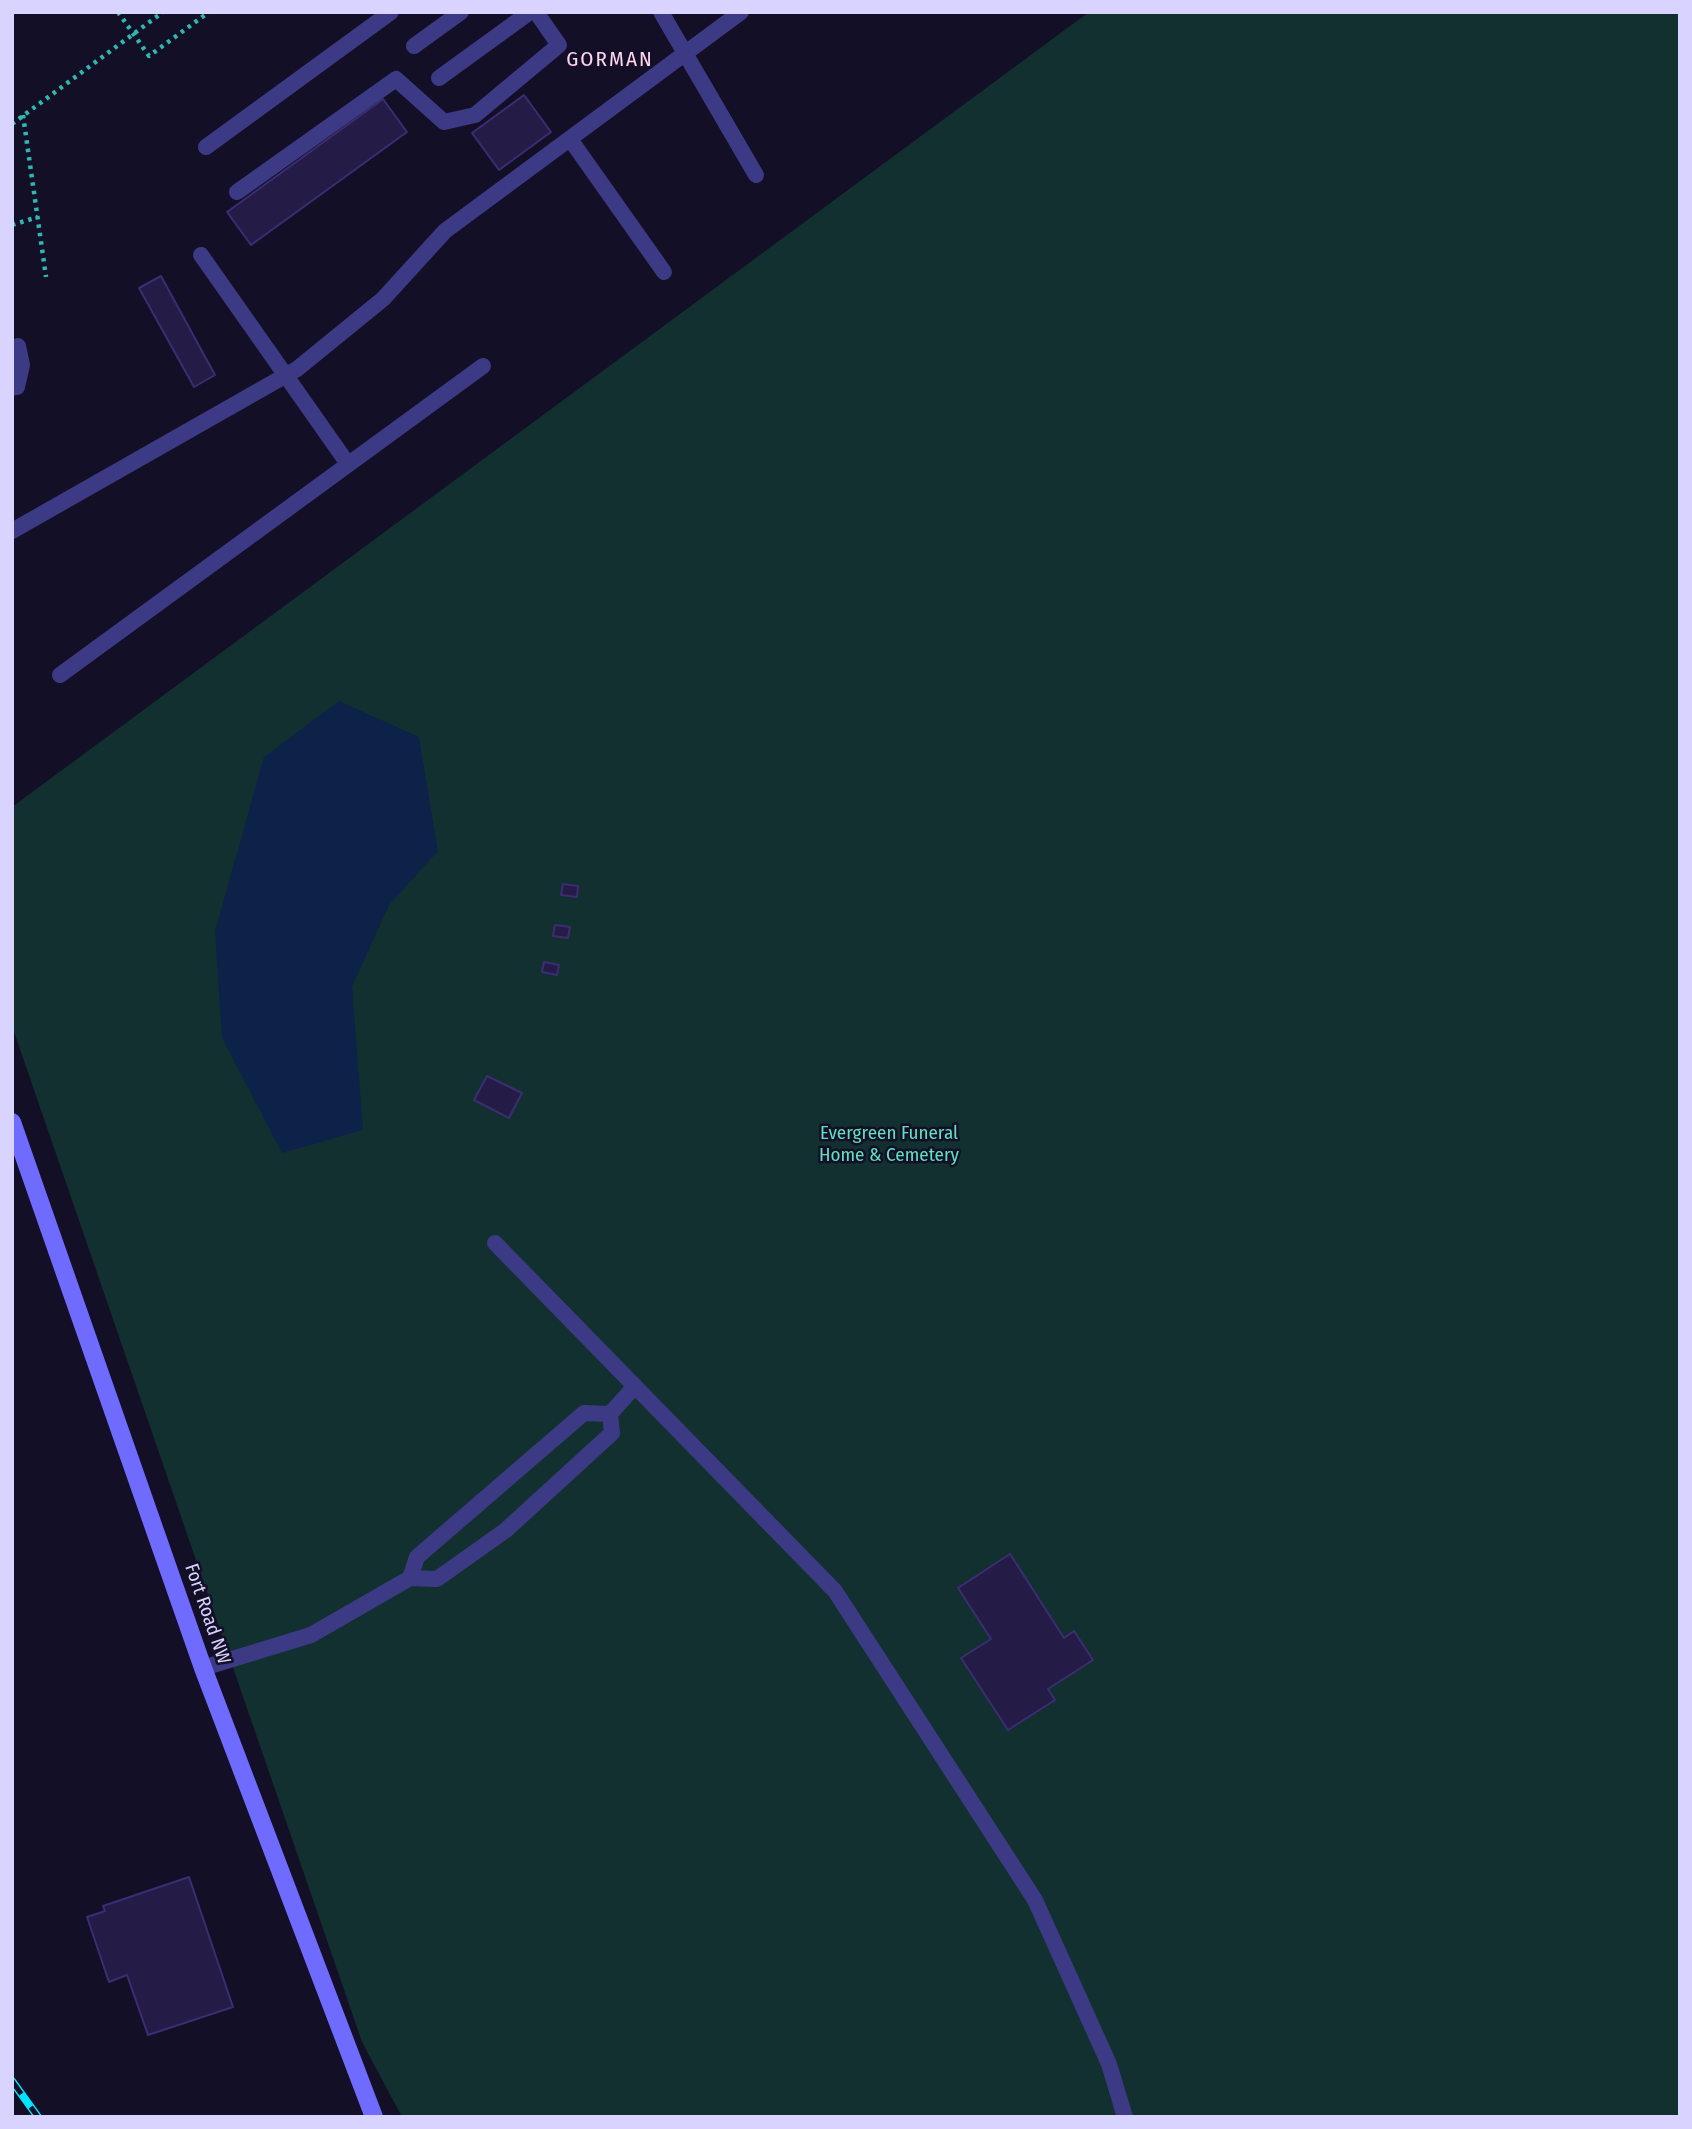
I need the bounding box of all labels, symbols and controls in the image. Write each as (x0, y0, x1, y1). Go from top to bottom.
district label: GORMAN (567, 47, 653, 73)
park label: Evergreen Funeral Home & Cemetery (819, 1123, 959, 1167)
street label: Fort Road NW (179, 1561, 235, 1667)

